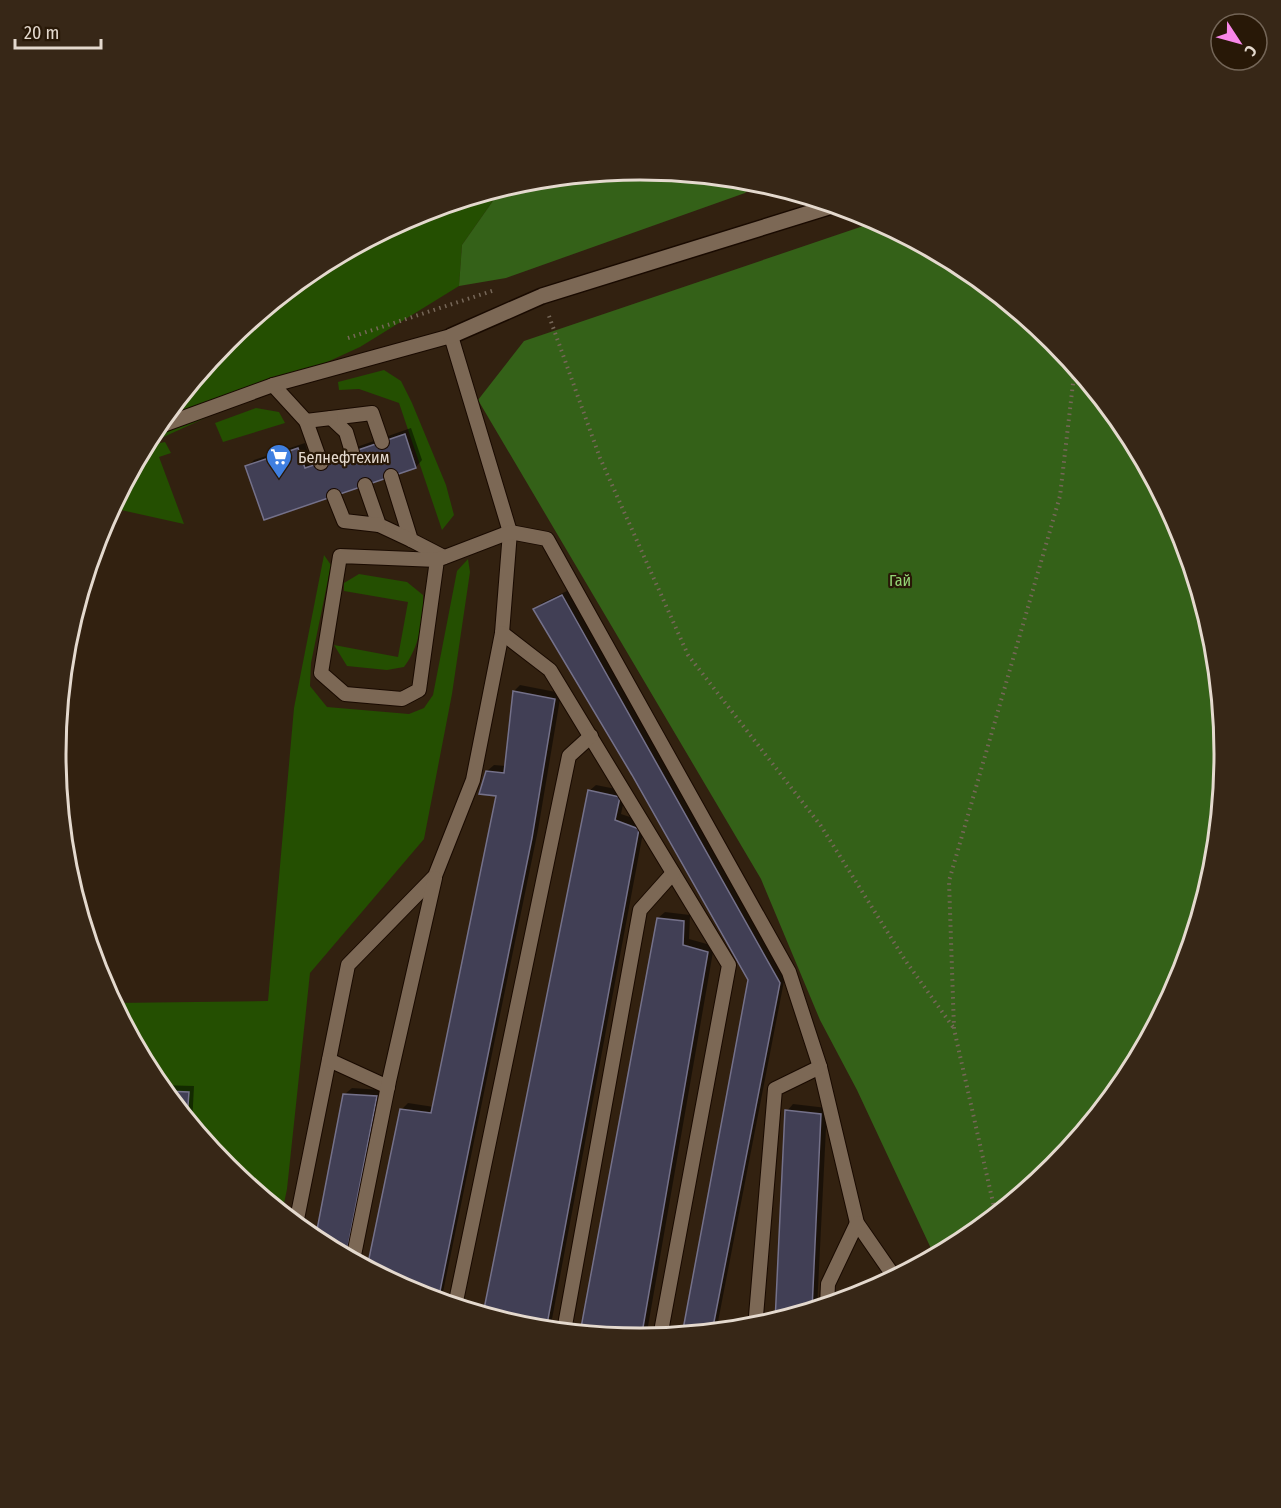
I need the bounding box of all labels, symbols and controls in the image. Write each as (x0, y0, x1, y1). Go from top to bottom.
scale bar (15, 12, 100, 50)
north arrow (1209, 12, 1269, 72)
text: 20 m (24, 22, 59, 44)
text: С (1240, 42, 1261, 60)
supermarket icon: Белнефтехим (264, 442, 294, 480)
place label: Белнефтехим (298, 448, 389, 467)
park label: Гай (889, 571, 911, 590)

